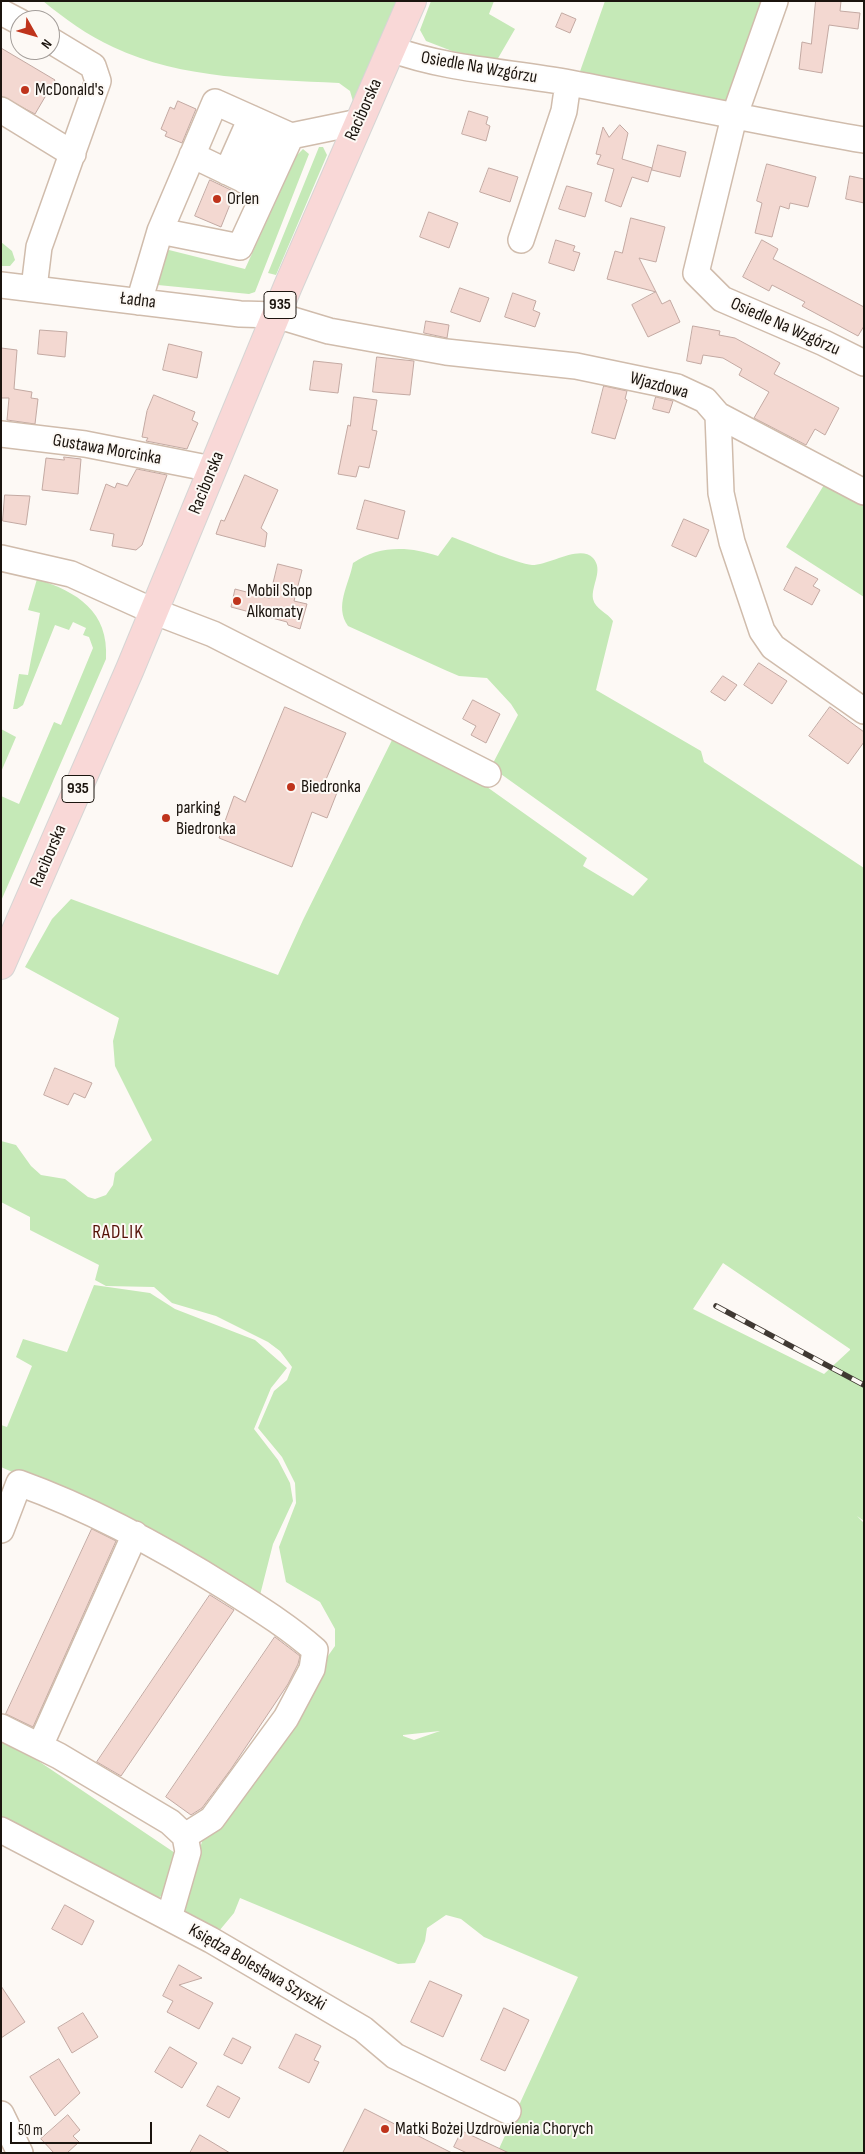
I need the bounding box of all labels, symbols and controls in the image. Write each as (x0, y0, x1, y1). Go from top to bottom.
north arrow (10, 10, 60, 60)
text: N (37, 36, 55, 52)
street label: Osiedle Na Wzgórzu (419, 47, 539, 89)
street label: Raciborska (341, 76, 387, 144)
place label: McDonald's (35, 79, 104, 101)
marker: McDonald's (19, 84, 31, 96)
place label: Orlen (227, 188, 259, 210)
marker: Orlen (211, 193, 223, 205)
street label: Ładna (119, 288, 157, 314)
road number: 935 (264, 292, 296, 318)
street label: Osiedle Na Wzgórzu (727, 293, 843, 361)
street label: Wjazdowa (627, 368, 691, 404)
street label: Gustawa Morcinka (51, 430, 163, 470)
street label: Raciborska (185, 449, 229, 517)
place label: Mobil Shop Alkomaty (247, 580, 313, 622)
marker: Mobil Shop Alkomaty (231, 595, 243, 607)
road number: 935 (62, 776, 94, 802)
place label: Biedronka (301, 776, 361, 798)
marker: Biedronka (285, 781, 297, 793)
place label: parking Biedronka (176, 797, 236, 840)
marker: parking Biedronka (160, 812, 172, 824)
street label: Raciborska (26, 822, 72, 890)
district label: RADLIK (91, 1222, 145, 1244)
street label: Księdza Bolesława Szyszki (184, 1920, 330, 2016)
scale bar (12, 2112, 155, 2144)
place label: Matki Bożej Uzdrowienia Chorych (395, 2118, 593, 2140)
text: 50 m (18, 2121, 43, 2140)
marker: Matki Bożej Uzdrowienia Chorych (379, 2123, 391, 2135)

